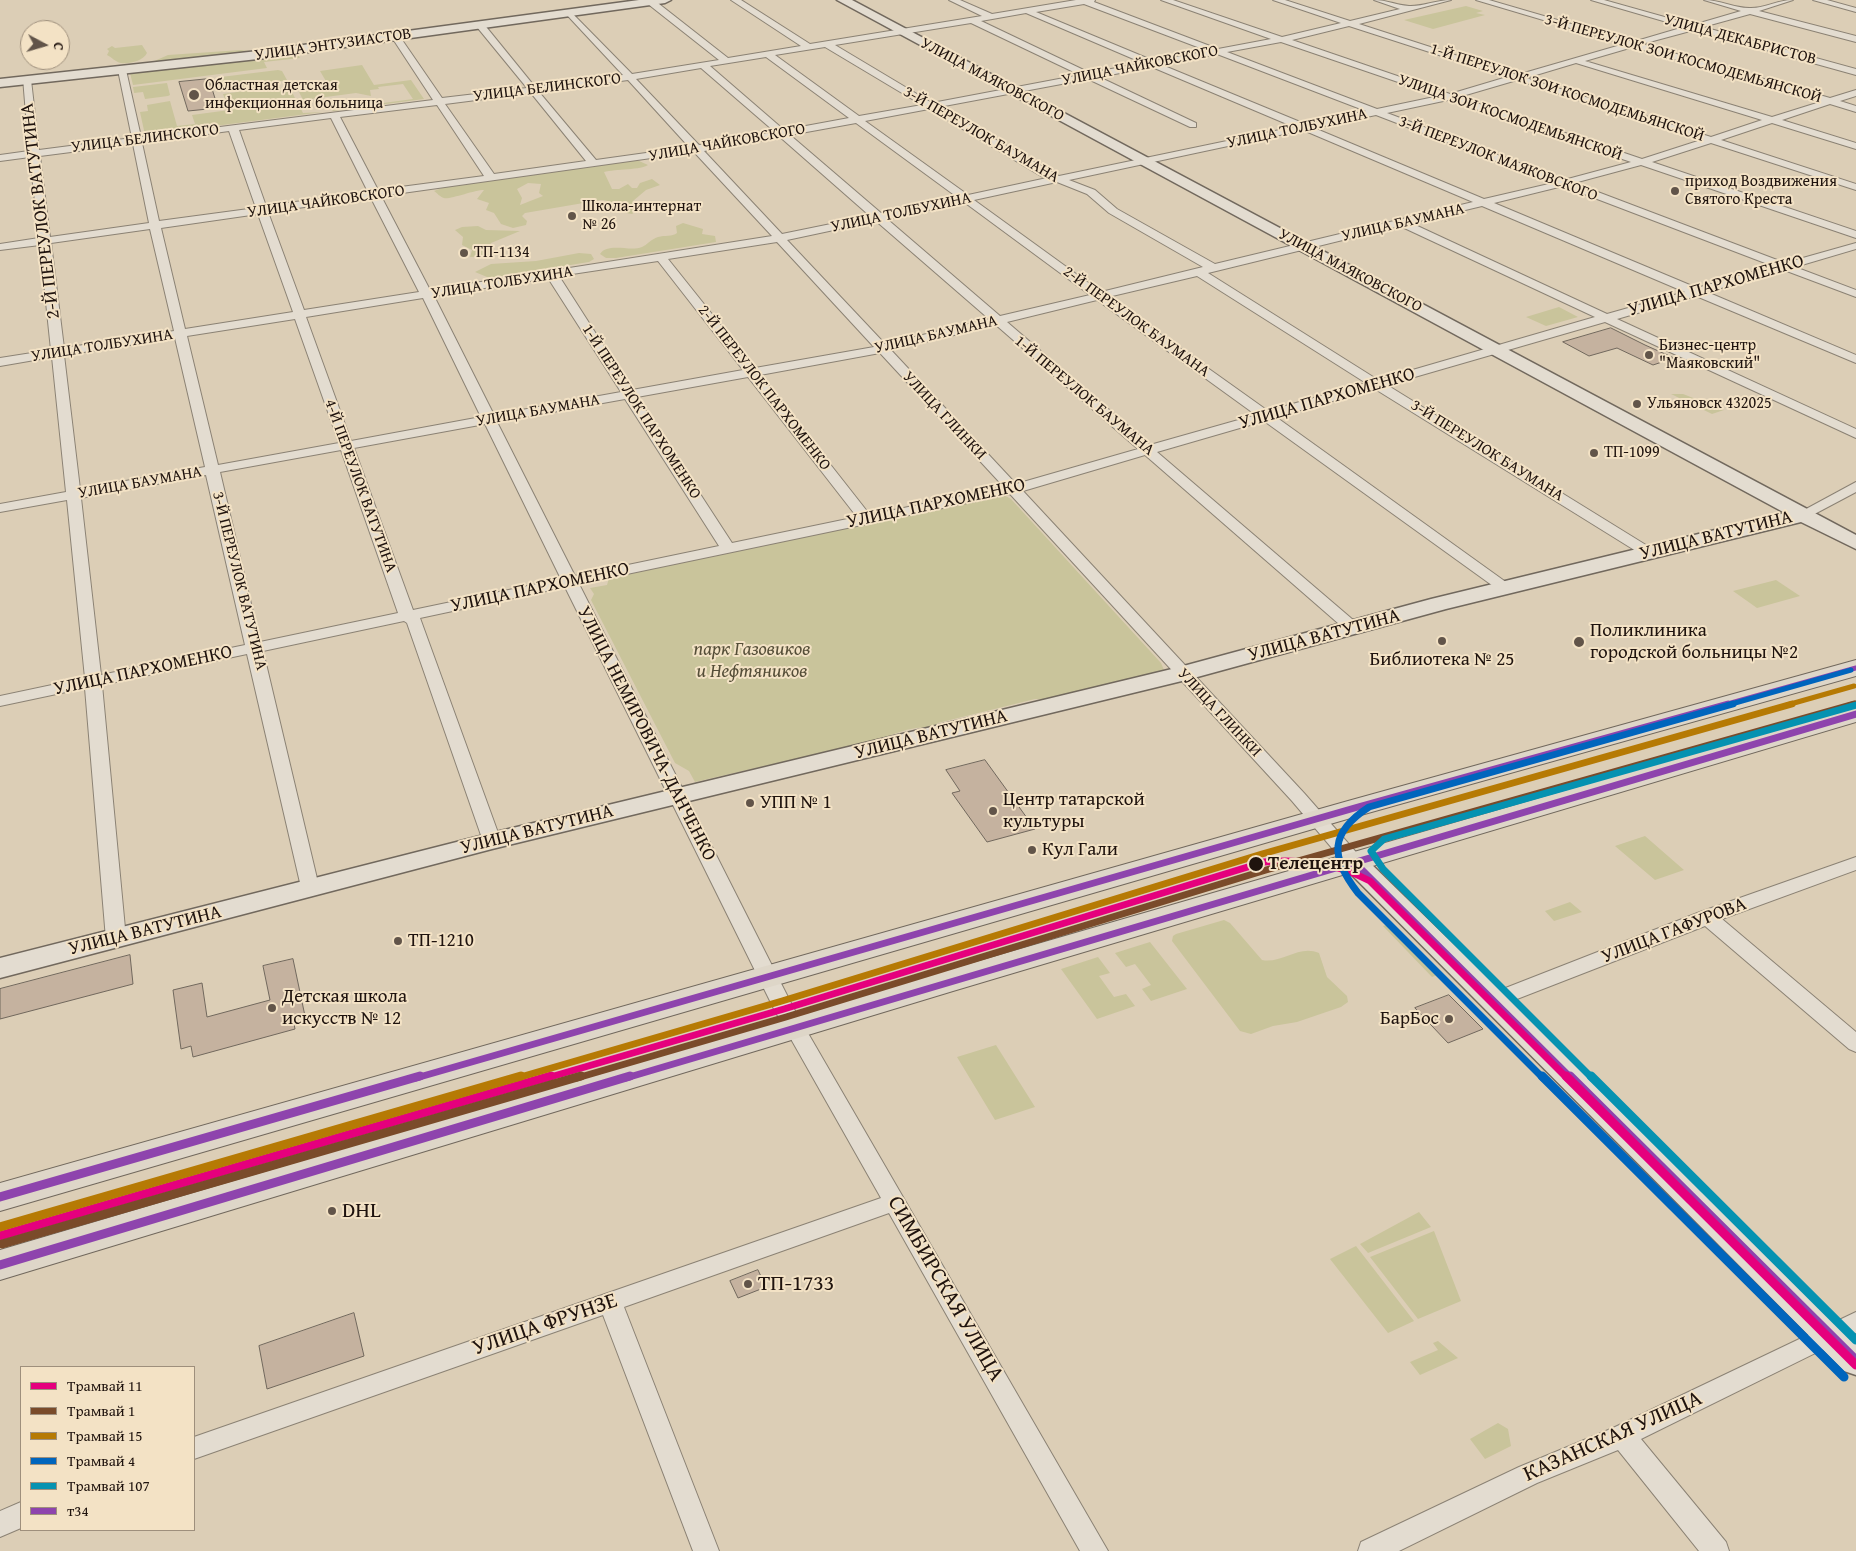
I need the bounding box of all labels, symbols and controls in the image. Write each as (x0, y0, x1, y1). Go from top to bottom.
street label: 3-Й ПЕРЕУЛОК ЗОИ КОСМОДЕМЬЯНСКОЙ (1542, 10, 1824, 108)
street label: УЛИЦА ДЕКАБРИСТОВ (1662, 10, 1818, 70)
north arrow (20, 20, 70, 70)
street label: УЛИЦА ЭНТУЗИАСТОВ (253, 25, 413, 65)
street label: УЛИЦА МАЯКОВСКОГО (917, 34, 1067, 126)
street label: 1-Й ПЕРЕУЛОК ЗОИ КОСМОДЕМЬЯНСКОЙ (1427, 39, 1707, 147)
text: С (49, 41, 69, 51)
street label: УЛИЦА ЧАЙКОВСКОГО (1060, 41, 1220, 91)
street label: УЛИЦА БЕЛИНСКОГО (472, 69, 622, 107)
street label: УЛИЦА ЗОИ КОСМОДЕМЬЯНСКОЙ (1395, 71, 1625, 165)
place label: Областная детская инфекционная больница (205, 76, 383, 114)
street label: 3-Й ПЕРЕУЛОК БАУМАНА (900, 83, 1062, 187)
marker: Областная детская инфекционная больница (187, 88, 201, 102)
street label: 2-Й ПЕРЕУЛОК ВАТУТИНА (16, 102, 66, 320)
street label: УЛИЦА ТОЛБУХИНА (1225, 105, 1369, 153)
street label: 3-Й ПЕРЕУЛОК МАЯКОВСКОГО (1396, 112, 1600, 206)
street label: УЛИЦА БЕЛИНСКОГО (70, 120, 220, 158)
street label: УЛИЦА ЧАЙКОВСКОГО (647, 120, 807, 166)
place label: приход Воздвижения Святого Креста (1685, 172, 1837, 210)
street label: УЛИЦА ЧАЙКОВСКОГО (246, 181, 406, 223)
marker: приход Воздвижения Святого Креста (1669, 185, 1681, 197)
street label: УЛИЦА ТОЛБУХИНА (829, 189, 973, 237)
place label: Школа-интернат № 26 (582, 197, 701, 235)
street label: УЛИЦА БАУМАНА (1340, 200, 1466, 246)
marker: Школа-интернат № 26 (566, 210, 578, 222)
street label: УЛИЦА МАЯКОВСКОГО (1275, 225, 1425, 317)
place label: ТП-1134 (474, 243, 530, 263)
marker: ТП-1134 (458, 247, 470, 259)
street label: УЛИЦА ПАРХОМЕНКО (1625, 250, 1807, 322)
street label: УЛИЦА ТОЛБУХИНА (430, 262, 574, 304)
street label: 2-Й ПЕРЕУЛОК БАУМАНА (1059, 262, 1213, 382)
street label: 2-Й ПЕРЕУЛОК ПАРХОМЕНКО (693, 301, 835, 475)
street label: УЛИЦА БАУМАНА (873, 312, 999, 358)
street label: 1-Й ПЕРЕУЛОК ПАРХОМЕНКО (577, 321, 705, 503)
street label: УЛИЦА ТОЛБУХИНА (30, 325, 174, 367)
street label: 1-Й ПЕРЕУЛОК БАУМАНА (1010, 332, 1158, 460)
place label: Бизнес-центр "Маяковский" (1659, 336, 1760, 374)
marker: Бизнес-центр "Маяковский" (1643, 349, 1655, 361)
street label: УЛИЦА ПАРХОМЕНКО (1236, 363, 1418, 435)
street label: УЛИЦА ГЛИНКИ (898, 368, 990, 464)
street label: УЛИЦА БАУМАНА (475, 391, 601, 431)
place label: Ульяновск 432025 (1647, 394, 1772, 414)
street label: 3-Й ПЕРЕУЛОК БАУМАНА (1407, 396, 1567, 506)
street label: 4-Й ПЕРЕУЛОК ВАТУТИНА (320, 397, 400, 575)
marker: Ульяновск 432025 (1631, 398, 1643, 410)
place label: ТП-1099 (1604, 443, 1660, 463)
marker: ТП-1099 (1588, 447, 1600, 459)
street label: УЛИЦА БАУМАНА (77, 463, 203, 503)
street label: УЛИЦА ПАРХОМЕНКО (845, 474, 1027, 534)
street label: 3-Й ПЕРЕУЛОК ВАТУТИНА (208, 490, 270, 672)
street label: УЛИЦА ВАТУТИНА (1637, 506, 1795, 566)
street label: УЛИЦА ПАРХОМЕНКО (449, 558, 631, 618)
street label: УЛИЦА НЕМИРОВИЧА-ДАНЧЕНКО (572, 603, 720, 865)
street label: УЛИЦА ВАТУТИНА (1245, 605, 1403, 667)
place label: Поликлиника городской больницы №2 (1590, 620, 1798, 664)
marker: Библиотека № 25 (1436, 635, 1448, 647)
marker: Поликлиника городской больницы №2 (1572, 635, 1586, 649)
park label: парк Газовиков и Нефтяников (694, 639, 810, 683)
street label: УЛИЦА ПАРХОМЕНКО (52, 641, 234, 701)
place label: Библиотека № 25 (1370, 649, 1514, 671)
street label: УЛИЦА ГЛИНКИ (1173, 665, 1265, 761)
street label: УЛИЦА ВАТУТИНА (852, 705, 1010, 765)
place label: Центр татарской культуры (1003, 789, 1145, 833)
place label: УПП № 1 (760, 792, 832, 814)
marker: УПП № 1 (744, 797, 756, 809)
street label: УЛИЦА ВАТУТИНА (458, 800, 616, 860)
marker: Центр татарской культуры (987, 805, 999, 817)
place label: Кул Гали (1042, 839, 1118, 861)
marker: Кул Гали (1026, 844, 1038, 856)
place label: Телецентр (1268, 853, 1363, 875)
marker: Телецентр (1247, 855, 1265, 873)
street label: УЛИЦА ГАФУРОВА (1598, 893, 1750, 969)
street label: УЛИЦА ВАТУТИНА (66, 901, 224, 961)
place label: ТП-1210 (408, 930, 474, 952)
marker: ТП-1210 (392, 935, 404, 947)
place label: Детская школа искусств № 12 (282, 986, 407, 1030)
marker: Детская школа искусств № 12 (266, 1002, 278, 1014)
place label: БарБос (1380, 1008, 1439, 1030)
marker: БарБос (1443, 1013, 1455, 1025)
street label: СИМБИРСКАЯ УЛИЦА (881, 1192, 1009, 1386)
place label: DHL (342, 1198, 381, 1224)
marker: DHL (326, 1205, 338, 1217)
place label: ТП-1733 (758, 1271, 834, 1297)
marker: ТП-1733 (742, 1278, 754, 1290)
street label: УЛИЦА ФРУНЗЕ (469, 1288, 621, 1362)
legend (20, 1366, 195, 1531)
text: Трамвай 11 (67, 1375, 142, 1396)
street label: КАЗАНСКАЯ УЛИЦА (1520, 1386, 1706, 1488)
text: Трамвай 1 (67, 1400, 135, 1421)
text: Трамвай 15 (67, 1425, 142, 1446)
text: Трамвай 4 (67, 1450, 135, 1471)
text: Трамвай 107 (67, 1475, 150, 1496)
text: т34 (67, 1500, 89, 1521)

